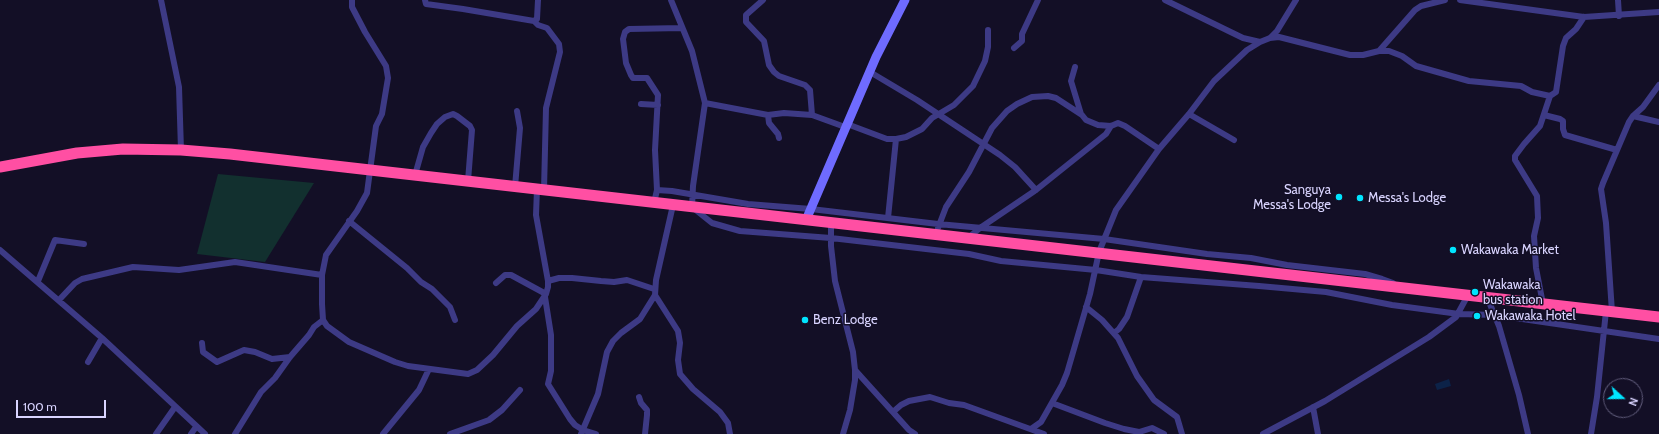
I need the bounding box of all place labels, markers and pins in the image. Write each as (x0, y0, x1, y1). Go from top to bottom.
place label: Sanguya Messa's Lodge (1253, 182, 1331, 213)
place label: Messa's Lodge (1368, 190, 1446, 206)
marker: Sanguya Messa's Lodge (1334, 192, 1344, 202)
marker: Messa's Lodge (1355, 193, 1365, 203)
place label: Wakawaka Market (1461, 242, 1559, 258)
marker: Wakawaka Market (1448, 245, 1458, 255)
place label: Wakawaka bus station (1483, 277, 1543, 308)
marker: Wakawaka bus station (1470, 287, 1480, 297)
place label: Wakawaka Hotel (1485, 308, 1575, 324)
marker: Wakawaka Hotel (1472, 311, 1482, 321)
place label: Benz Lodge (813, 312, 878, 328)
marker: Benz Lodge (800, 315, 810, 325)

